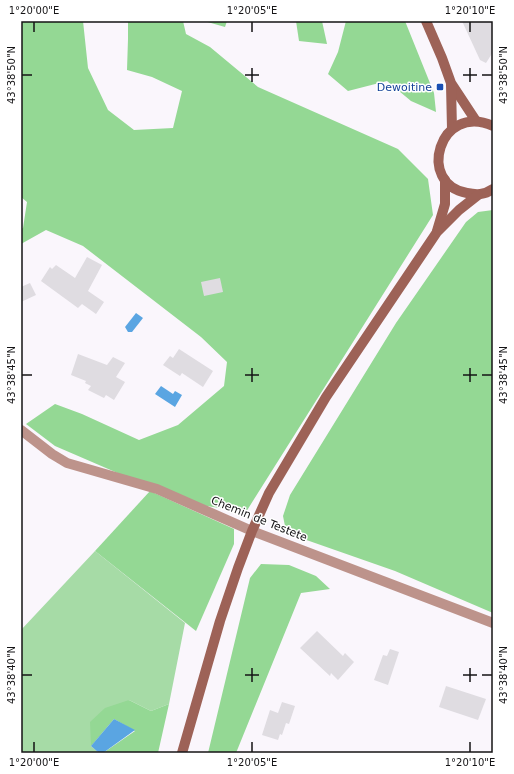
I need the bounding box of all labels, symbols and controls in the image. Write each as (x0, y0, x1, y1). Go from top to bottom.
text: 1°20'00"E (9, 5, 59, 16)
text: 1°20'05"E (227, 5, 277, 16)
text: 1°20'10"E (445, 5, 495, 16)
text: 43°38'50"N (6, 46, 17, 104)
text: 43°38'50"N (498, 46, 509, 104)
place label: Dewoitine (377, 81, 432, 94)
marker: Dewoitine (435, 82, 445, 92)
text: 43°38'45"N (6, 346, 17, 404)
text: 43°38'45"N (498, 346, 509, 404)
street label: Chemin de Testete (209, 494, 309, 544)
text: 43°38'40"N (6, 646, 17, 704)
text: 43°38'40"N (498, 646, 509, 704)
text: 1°20'00"E (9, 757, 59, 768)
text: 1°20'05"E (227, 757, 277, 768)
text: 1°20'10"E (445, 757, 495, 768)

